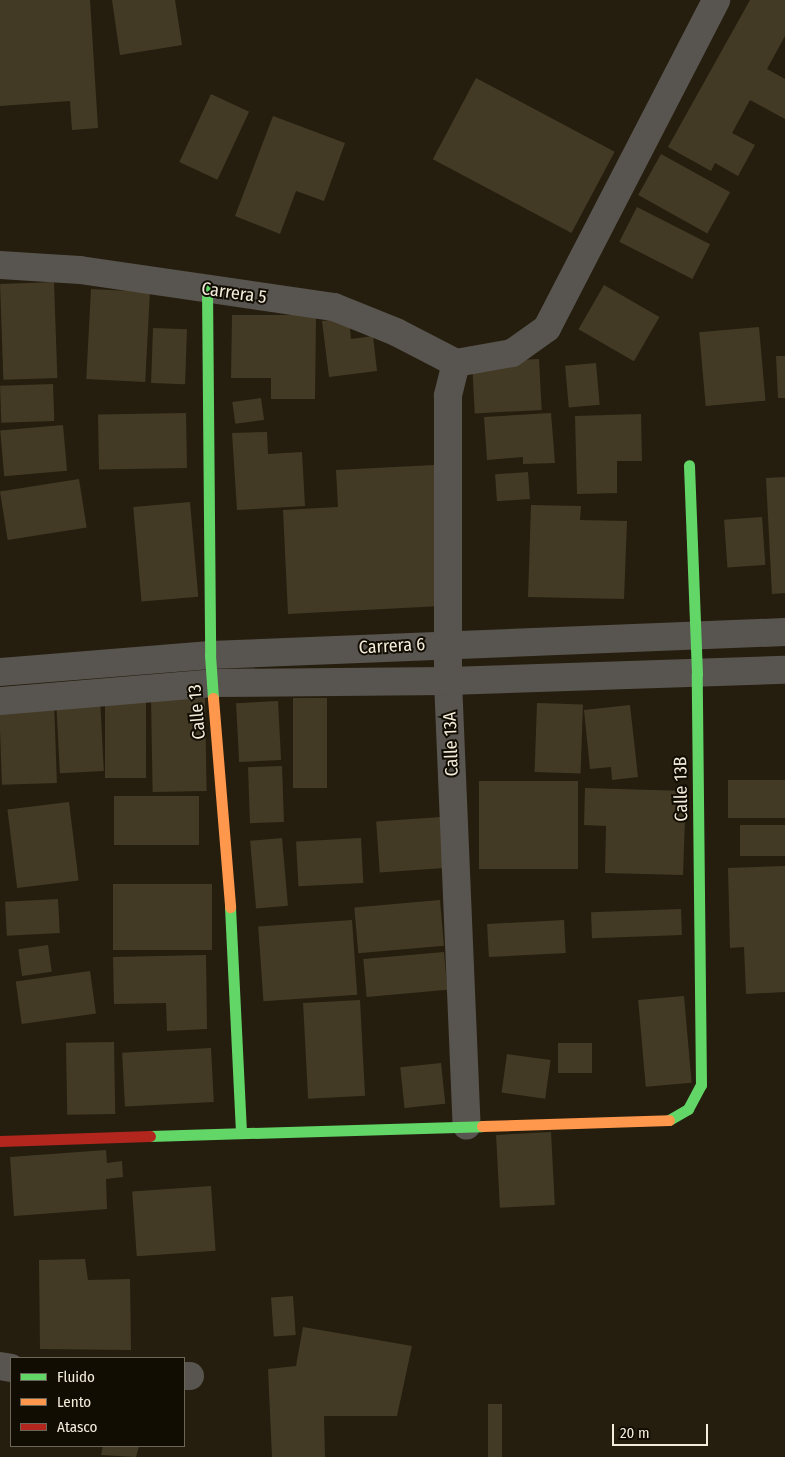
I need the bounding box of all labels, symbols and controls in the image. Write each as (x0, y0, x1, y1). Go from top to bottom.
street label: Carrera 5 (200, 278, 268, 308)
street label: Carrera 6 (358, 633, 426, 659)
street label: Calle 13 (184, 684, 210, 740)
street label: Calle 13A (439, 711, 463, 777)
street label: Calle 13B (670, 756, 692, 822)
legend (10, 1357, 185, 1447)
text: Fluido (57, 1368, 95, 1386)
text: Lento (57, 1393, 91, 1411)
scale bar (615, 1414, 711, 1446)
text: Atasco (57, 1418, 97, 1436)
text: 20 m (620, 1424, 650, 1442)

